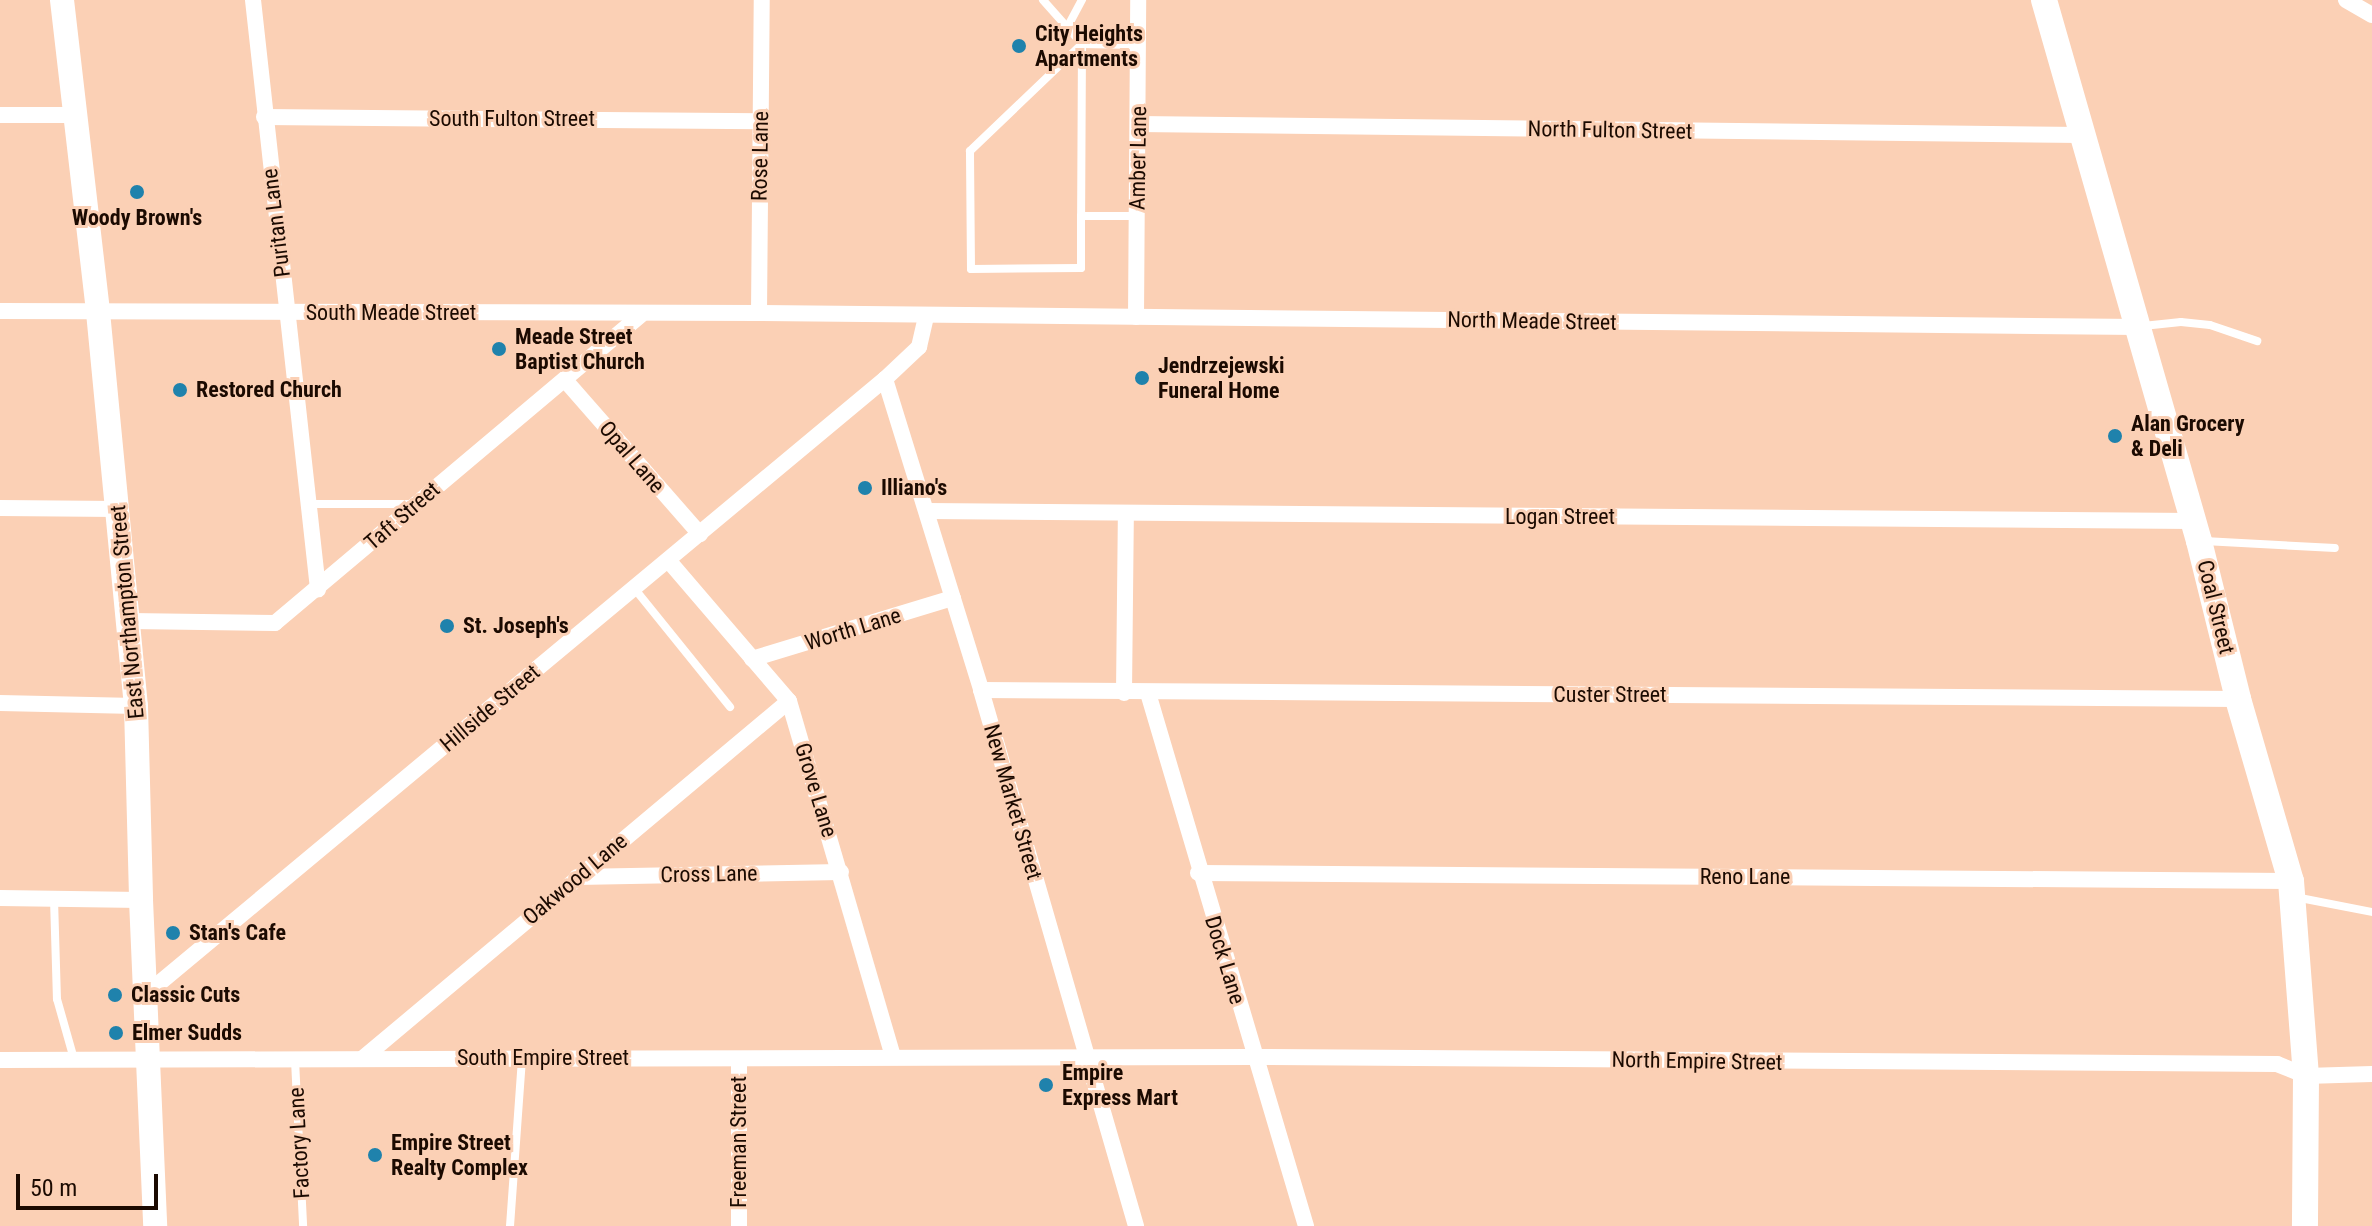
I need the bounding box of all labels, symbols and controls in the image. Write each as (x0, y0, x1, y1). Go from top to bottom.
place label: City Heights Apartments (1035, 20, 1143, 72)
marker: City Heights Apartments (1010, 37, 1028, 55)
street label: South Fulton Street (429, 106, 595, 132)
street label: Amber Lane (1124, 106, 1152, 210)
street label: Rose Lane (746, 111, 774, 201)
street label: North Fulton Street (1527, 115, 1693, 145)
street label: Puritan Lane (256, 167, 296, 279)
marker: Woody Brown's (128, 183, 146, 201)
place label: Woody Brown's (72, 205, 202, 231)
street label: South Meade Street (306, 300, 476, 326)
street label: North Meade Street (1447, 306, 1617, 336)
place label: Meade Street Baptist Church (515, 323, 645, 374)
marker: Meade Street Baptist Church (490, 340, 508, 358)
place label: Jendrzejewski Funeral Home (1158, 352, 1285, 404)
marker: Jendrzejewski Funeral Home (1133, 369, 1151, 387)
place label: Restored Church (196, 377, 342, 403)
marker: Restored Church (171, 381, 189, 399)
place label: Alan Grocery & Deli (2131, 410, 2245, 462)
street label: Opal Lane (594, 416, 670, 498)
marker: Alan Grocery & Deli (2106, 427, 2124, 445)
place label: Illiano's (881, 475, 947, 501)
street label: Taft Street (359, 476, 445, 556)
marker: Illiano's (856, 479, 874, 497)
street label: East Northampton Street (104, 504, 150, 720)
street label: Logan Street (1505, 504, 1615, 530)
street label: Coal Street (2192, 557, 2240, 657)
street label: Worth Lane (802, 602, 904, 656)
place label: St. Joseph's (463, 613, 569, 639)
marker: St. Joseph's (438, 617, 456, 635)
street label: Hillside Street (435, 659, 545, 757)
street label: Custer Street (1553, 682, 1667, 708)
street label: New Market Street (978, 721, 1048, 883)
street label: Grove Lane (789, 740, 843, 840)
street label: Oakwood Lane (517, 828, 633, 930)
street label: Cross Lane (660, 860, 758, 888)
street label: Reno Lane (1700, 864, 1790, 890)
street label: Dock Lane (1199, 913, 1251, 1007)
place label: Stan's Cafe (189, 920, 286, 946)
marker: Stan's Cafe (164, 924, 182, 942)
place label: Classic Cuts (131, 982, 240, 1008)
marker: Classic Cuts (106, 986, 124, 1004)
place label: Elmer Sudds (132, 1020, 242, 1046)
marker: Elmer Sudds (107, 1024, 125, 1042)
street label: South Empire Street (457, 1045, 629, 1071)
street label: North Empire Street (1611, 1046, 1783, 1076)
place label: Empire Express Mart (1062, 1059, 1178, 1110)
street label: Freeman Street (726, 1076, 752, 1208)
marker: Empire Express Mart (1037, 1076, 1055, 1094)
street label: Factory Lane (283, 1087, 315, 1199)
place label: Empire Street Realty Complex (391, 1129, 528, 1180)
marker: Empire Street Realty Complex (366, 1146, 384, 1164)
scale bar (20, 1158, 162, 1208)
text: 50 m (30, 1174, 77, 1202)

